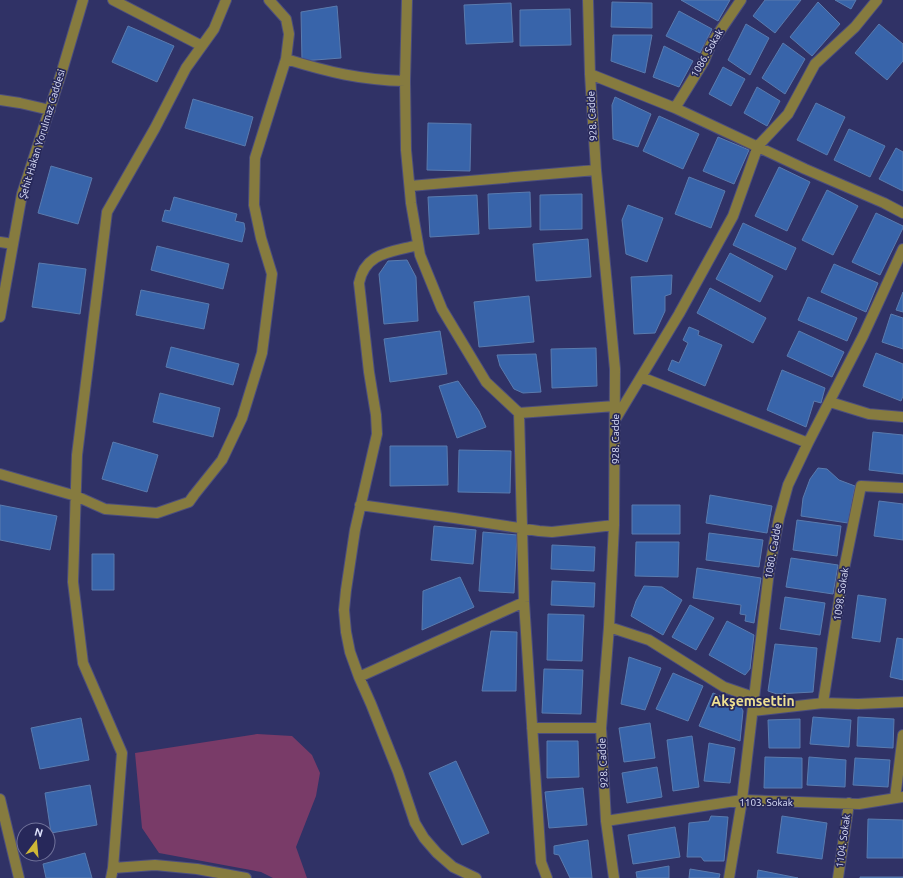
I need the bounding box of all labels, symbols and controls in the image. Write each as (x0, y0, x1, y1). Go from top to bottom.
street label: 1086. Sokak (689, 27, 725, 79)
street label: Şehit Hakan Yorulmaz Caddesi (17, 68, 67, 200)
street label: 928. Cadde (585, 91, 599, 141)
street label: 928. Cadde (610, 414, 621, 464)
street label: 1080. Cadde (763, 523, 783, 579)
street label: 1098. Sokak (831, 567, 851, 621)
district label: Akşemsettin (711, 693, 795, 710)
street label: 928. Cadde (596, 738, 610, 788)
street label: 1103. Sokak (739, 797, 793, 808)
street label: 1104. Sokak (834, 814, 852, 868)
north arrow (16, 822, 56, 862)
text: N (33, 825, 44, 839)

